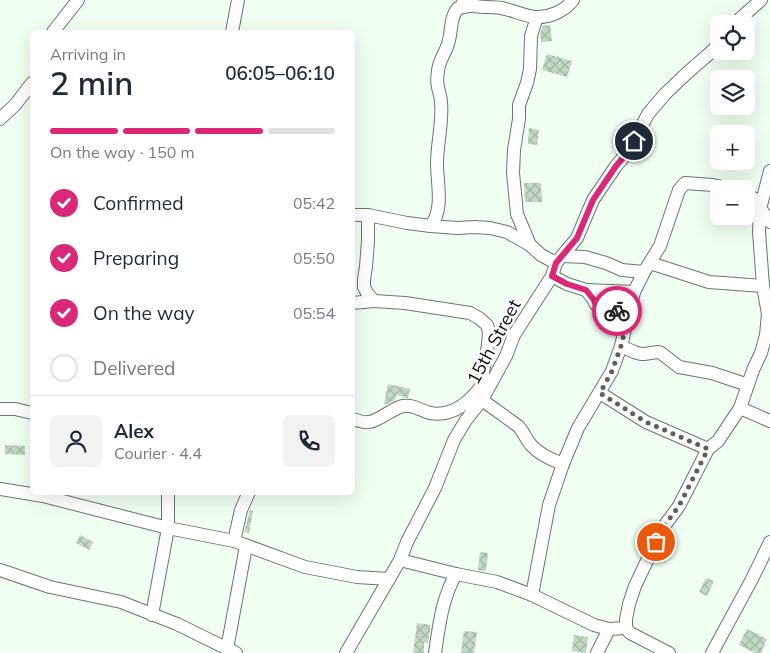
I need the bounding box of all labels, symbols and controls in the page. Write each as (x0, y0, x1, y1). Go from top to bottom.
map controls (710, 15, 755, 225)
button: locate (710, 15, 755, 60)
text: Arriving in (50, 44, 126, 64)
text: 06:05–06:10 (225, 61, 335, 85)
text: 2 min (50, 63, 133, 103)
button: layers (710, 70, 755, 115)
pin (613, 120, 655, 162)
button: + (710, 125, 755, 170)
icon: home (620, 127, 648, 155)
text: On the way · 150 m (50, 142, 195, 162)
button: − (710, 180, 755, 225)
icon: check (50, 189, 78, 217)
text: Confirmed (93, 191, 184, 215)
text: 05:42 (293, 193, 335, 213)
icon: check (50, 244, 78, 272)
text: Preparing (93, 246, 179, 270)
text: 05:50 (293, 248, 335, 268)
courier (592, 286, 642, 336)
street label: 15th Street (462, 295, 526, 388)
icon: bike (603, 297, 631, 325)
icon: check (50, 299, 78, 327)
text: On the way (93, 301, 195, 325)
text: 05:54 (293, 303, 335, 323)
text: Delivered (93, 356, 175, 380)
button: person (50, 415, 102, 467)
button: phone (283, 415, 335, 467)
text: Alex (114, 419, 154, 443)
text: Courier · 4.4 (114, 443, 202, 463)
pin (635, 521, 677, 563)
icon: bag (642, 528, 670, 556)

